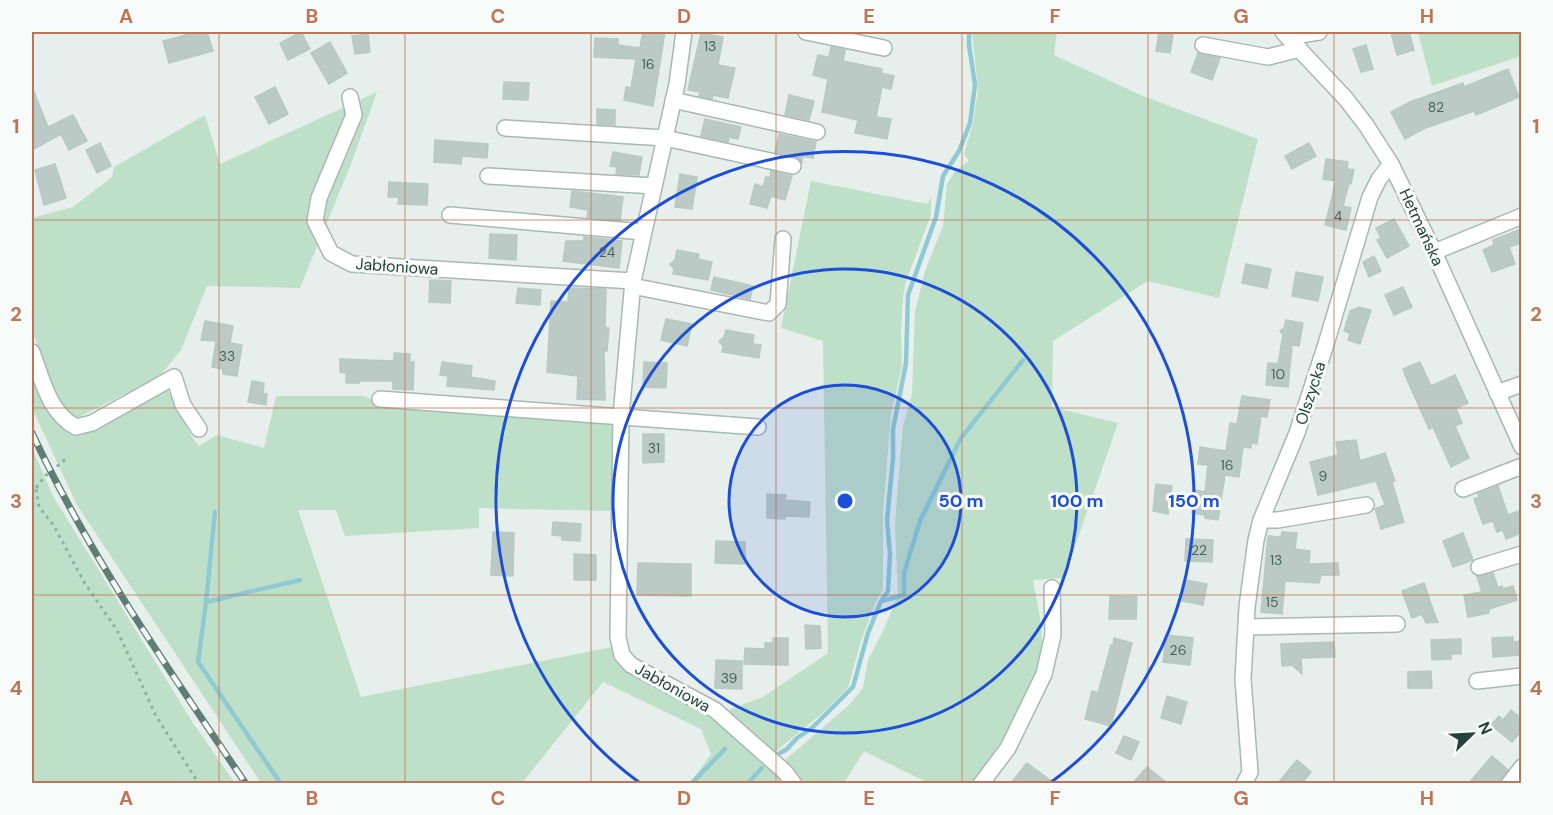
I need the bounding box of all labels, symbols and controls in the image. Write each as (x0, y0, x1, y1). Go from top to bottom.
text: A (119, 3, 133, 29)
text: B (306, 3, 318, 29)
text: C (491, 3, 505, 29)
text: D (677, 3, 691, 29)
text: E (863, 3, 875, 29)
text: F (1049, 3, 1061, 29)
text: G (1233, 3, 1249, 29)
text: H (1420, 3, 1434, 29)
house number: 13 (704, 37, 716, 55)
house number: 16 (641, 55, 655, 73)
house number: 82 (1428, 98, 1444, 116)
text: 1 (12, 113, 20, 139)
text: 1 (1532, 113, 1540, 139)
street label: Hetmańska (1395, 185, 1449, 269)
house number: 4 (1334, 207, 1343, 225)
house number: 24 (599, 243, 616, 261)
street label: Jabłoniowa (355, 253, 439, 280)
text: 2 (10, 301, 22, 327)
text: 2 (1530, 301, 1542, 327)
house number: 33 (219, 347, 235, 365)
street label: Olszycka (1290, 359, 1331, 427)
house number: 10 (1271, 365, 1285, 383)
house number: 31 (648, 439, 660, 457)
house number: 16 (1220, 456, 1234, 474)
house number: 9 (1319, 467, 1328, 485)
text: 3 (10, 488, 22, 514)
text: 3 (1530, 488, 1542, 514)
text: 50 m (938, 489, 984, 513)
text: 100 m (1050, 489, 1104, 513)
text: 150 m (1168, 489, 1220, 513)
centre of rings (835, 491, 855, 511)
house number: 22 (1191, 541, 1207, 559)
house number: 13 (1270, 551, 1282, 569)
house number: 15 (1266, 593, 1278, 611)
house number: 26 (1170, 641, 1186, 659)
street label: Jabłoniowa (631, 658, 714, 717)
house number: 39 (721, 669, 738, 687)
text: 4 (10, 675, 23, 701)
text: 4 (1530, 675, 1543, 701)
north arrow (1442, 704, 1502, 764)
text: N (1473, 719, 1497, 738)
text: A (119, 785, 133, 811)
text: B (306, 785, 318, 811)
text: C (491, 785, 505, 811)
text: D (677, 785, 691, 811)
text: E (863, 785, 875, 811)
text: F (1049, 785, 1061, 811)
text: G (1233, 785, 1249, 811)
text: H (1420, 785, 1434, 811)

